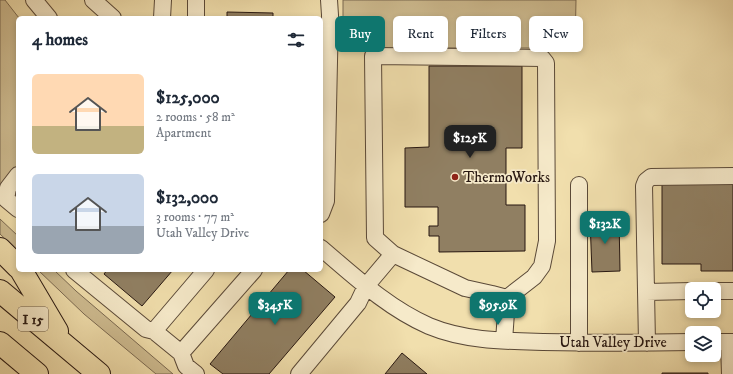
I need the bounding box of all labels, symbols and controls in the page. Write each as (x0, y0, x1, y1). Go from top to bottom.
chip: Buy (335, 16, 385, 52)
chip: Rent (393, 16, 448, 52)
chip: Filters (456, 16, 521, 52)
chip: New (529, 16, 583, 52)
text: 4 homes (32, 29, 88, 51)
icon: filters (285, 29, 307, 51)
text: $125,000 (156, 87, 220, 109)
icon: home (64, 90, 112, 138)
text: 2 rooms · 58 m² (156, 109, 235, 125)
text: Apartment (156, 125, 211, 141)
pin: $125K (442, 125, 498, 159)
text: $125K (453, 130, 487, 146)
place label: ThermoWorks (463, 168, 550, 187)
marker: ThermoWorks (450, 172, 460, 182)
text: $132,000 (156, 187, 218, 209)
icon: home (64, 190, 112, 238)
text: 3 rooms · 77 m² (156, 209, 234, 225)
pin: $132K (577, 211, 633, 245)
text: $132K (589, 216, 621, 232)
text: Utah Valley Drive (156, 225, 249, 241)
map controls (685, 282, 721, 362)
button: locate (685, 282, 721, 318)
pin: $345K (247, 292, 303, 326)
pin: $95.9K (465, 292, 531, 326)
text: $345K (258, 297, 292, 313)
text: $95.9K (479, 297, 517, 313)
road number: I 15 (18, 307, 48, 331)
button: layers (685, 326, 721, 362)
street label: Utah Valley Drive (559, 333, 667, 352)

